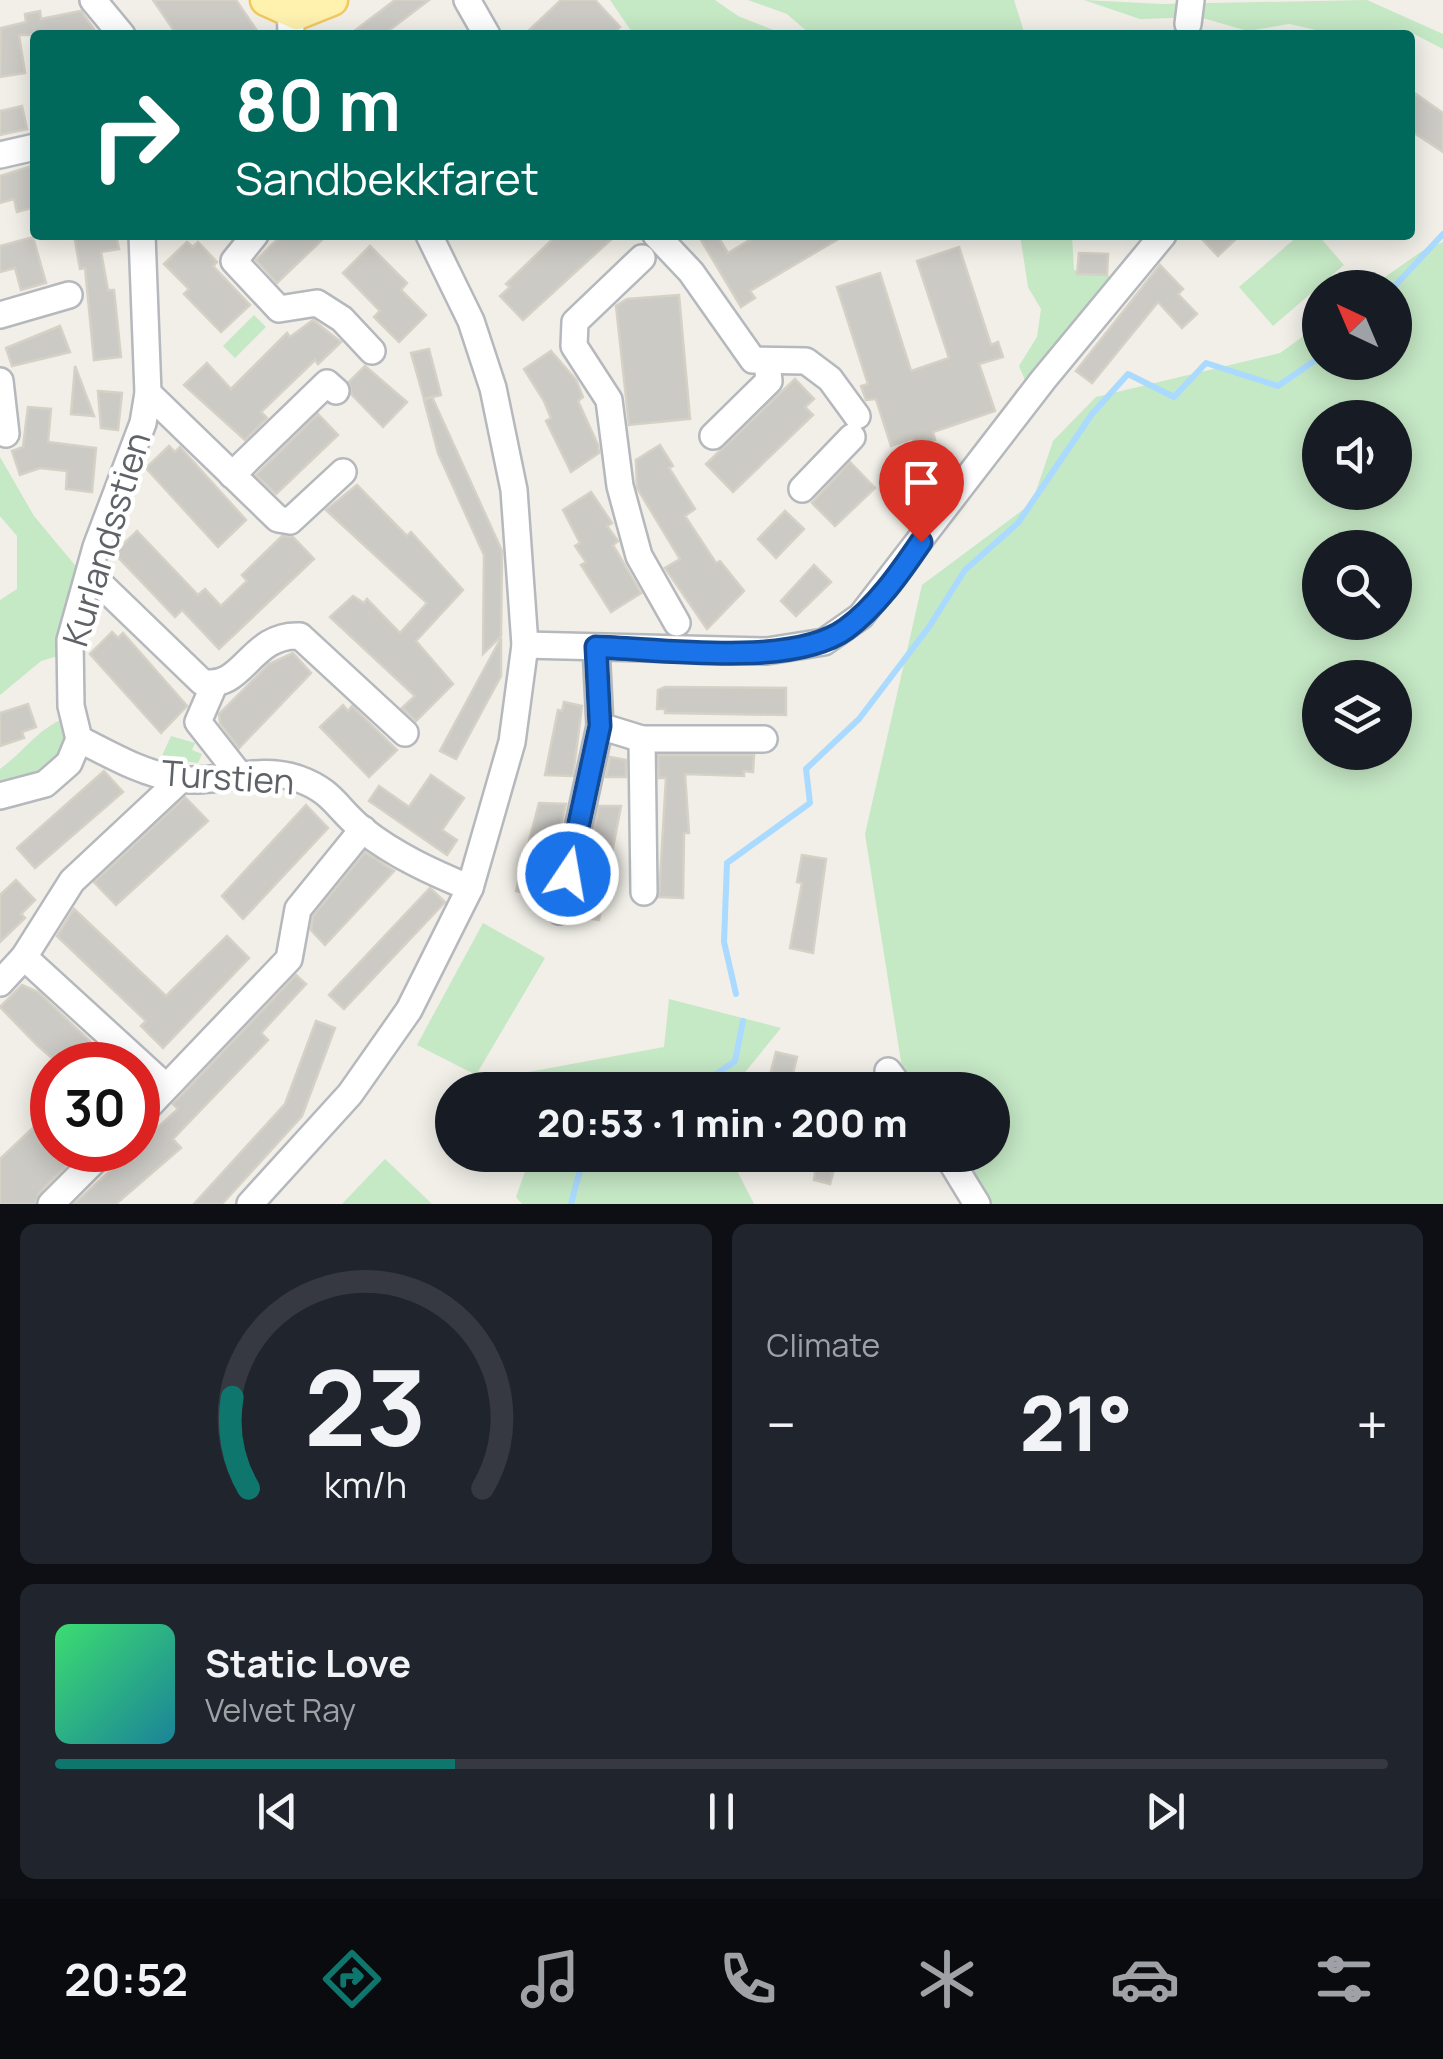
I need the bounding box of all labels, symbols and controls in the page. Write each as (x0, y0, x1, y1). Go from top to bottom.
text: 80 m (235, 56, 401, 152)
icon: right (70, 70, 200, 200)
text: Sandbekkfaret (235, 147, 539, 209)
north arrow (1302, 270, 1412, 380)
map controls (1302, 270, 1412, 770)
button: sound (1302, 400, 1412, 510)
street label: Kurlandsstien (51, 426, 161, 652)
pin (879, 440, 964, 543)
icon: arrive (894, 455, 949, 510)
button: search (1302, 530, 1412, 640)
button: layers (1302, 660, 1412, 770)
street label: Turstien (160, 748, 296, 806)
position arrow (516, 822, 620, 926)
speed limit sign: 30 (30, 1042, 160, 1172)
text: 20:53 · 1 min · 200 m (537, 1096, 908, 1148)
text: Climate (767, 1323, 880, 1367)
text: 23 (305, 1335, 427, 1477)
text: 21° (1020, 1371, 1133, 1474)
text: − (767, 1386, 796, 1462)
text: + (1356, 1386, 1388, 1462)
text: km/h (324, 1460, 407, 1509)
text: Static Love (205, 1636, 411, 1688)
text: Velvet Ray (205, 1688, 356, 1732)
icon: previous (250, 1784, 305, 1839)
icon: pause (694, 1784, 749, 1839)
icon: next (1138, 1784, 1193, 1839)
icon: directions (317, 1944, 387, 2014)
icon: music (515, 1944, 585, 2014)
icon: phone (713, 1944, 783, 2014)
icon: climate (912, 1944, 982, 2014)
icon: car (1110, 1944, 1180, 2014)
icon: filters (1309, 1944, 1379, 2014)
text: 20:52 (64, 1948, 188, 2010)

